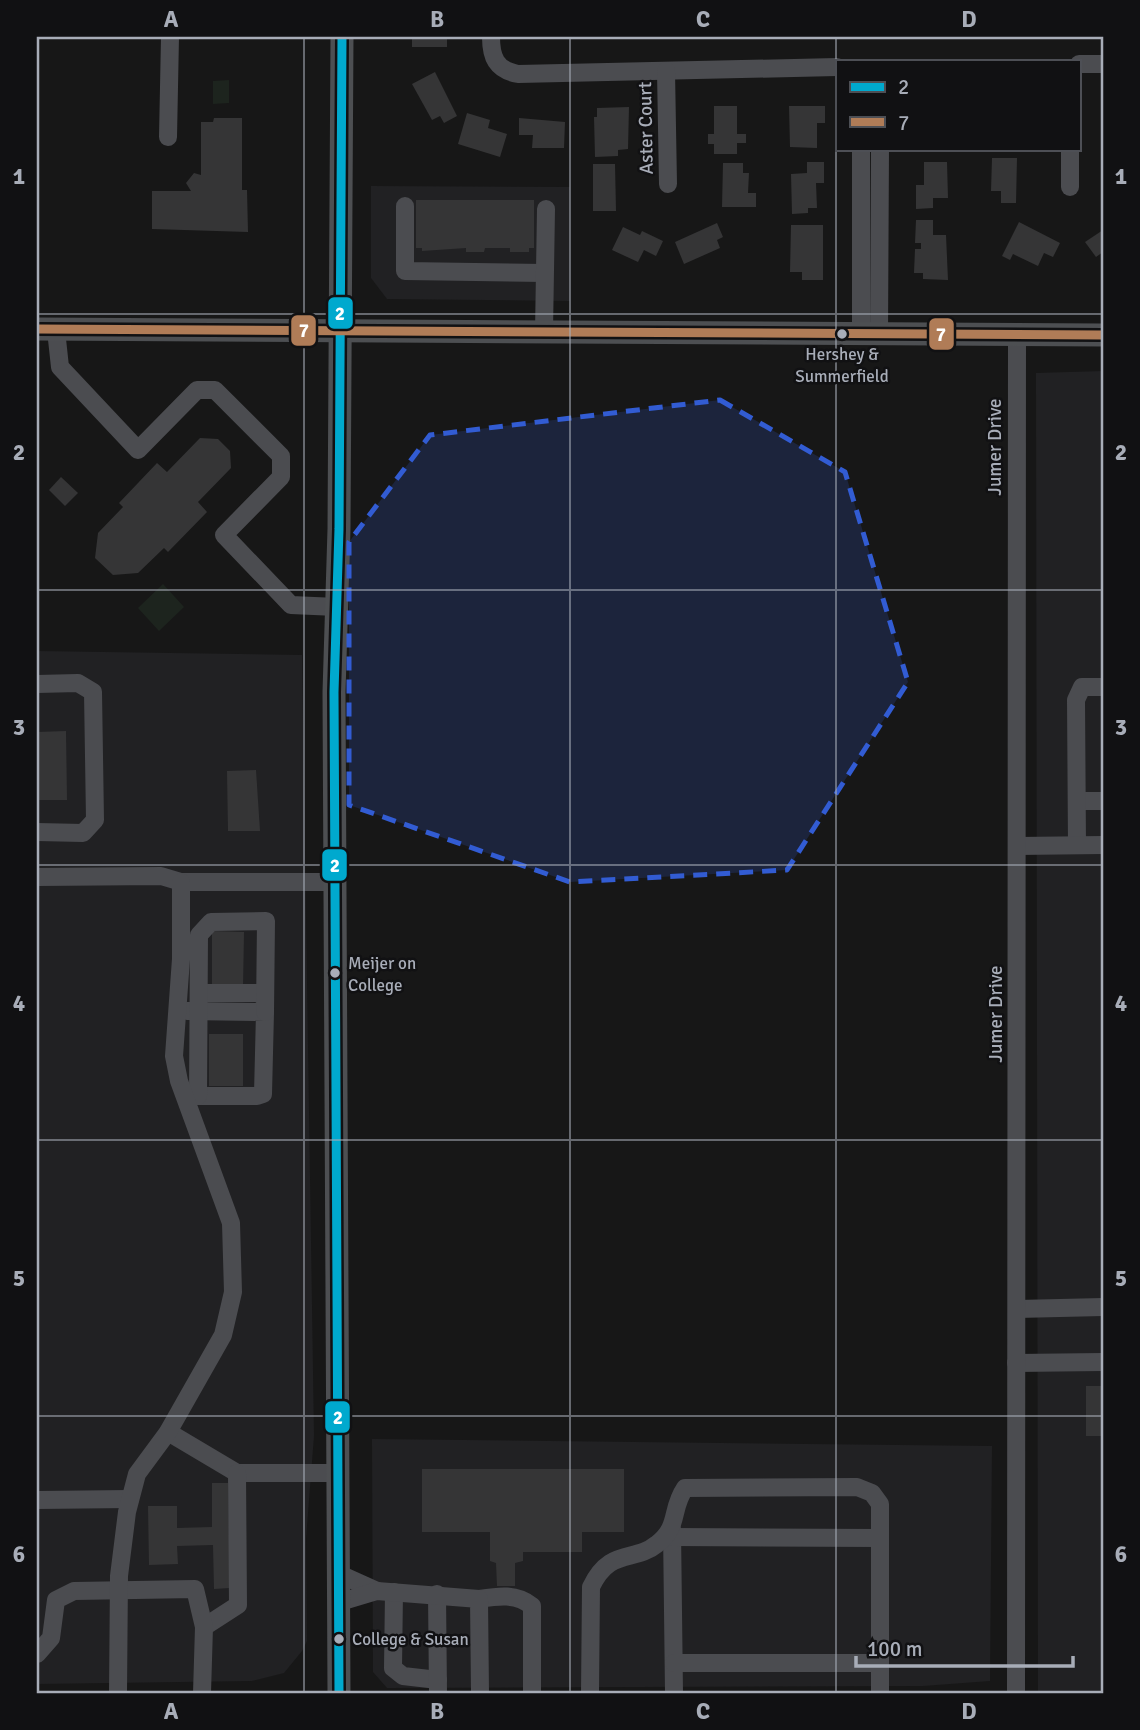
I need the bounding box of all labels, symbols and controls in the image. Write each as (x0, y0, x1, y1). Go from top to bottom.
text: A (164, 5, 179, 34)
text: B (430, 5, 444, 34)
text: C (696, 5, 710, 34)
text: D (961, 5, 977, 34)
legend (836, 60, 1080, 150)
text: 2 (898, 74, 909, 100)
street label: Aster Court (633, 81, 659, 175)
text: 7 (898, 110, 909, 136)
text: 1 (13, 162, 25, 191)
text: 1 (1115, 162, 1127, 191)
line badge: 2 (327, 296, 354, 330)
text: 2 (335, 302, 345, 326)
line badge: 7 (290, 314, 317, 347)
line badge: 7 (928, 317, 955, 351)
text: 7 (299, 319, 309, 343)
text: 7 (936, 323, 946, 347)
marker: Hershey & Summerfield (835, 327, 849, 341)
place label: Hershey & Summerfield (795, 344, 889, 387)
street label: Jumer Drive (983, 398, 1007, 496)
text: 2 (13, 438, 25, 467)
text: 2 (1115, 438, 1127, 467)
text: 3 (13, 713, 25, 742)
text: 3 (1115, 713, 1127, 742)
line badge: 2 (321, 848, 348, 882)
text: 2 (330, 854, 340, 878)
place label: Meijer on College (348, 953, 416, 996)
street label: Jumer Drive (984, 965, 1008, 1063)
marker: Meijer on College (328, 966, 342, 980)
text: 4 (13, 989, 25, 1018)
text: 4 (1115, 989, 1127, 1018)
text: 5 (13, 1264, 25, 1293)
text: 5 (1115, 1264, 1127, 1293)
line badge: 2 (324, 1400, 351, 1434)
text: 2 (333, 1406, 343, 1430)
text: 6 (13, 1540, 25, 1569)
text: 6 (1115, 1540, 1127, 1569)
scale bar (856, 1625, 1074, 1669)
place label: College & Susan (352, 1629, 469, 1650)
marker: College & Susan (332, 1632, 346, 1646)
text: 100 m (867, 1636, 922, 1662)
text: A (164, 1697, 179, 1726)
text: B (430, 1697, 444, 1726)
text: C (696, 1697, 710, 1726)
text: D (961, 1697, 977, 1726)

